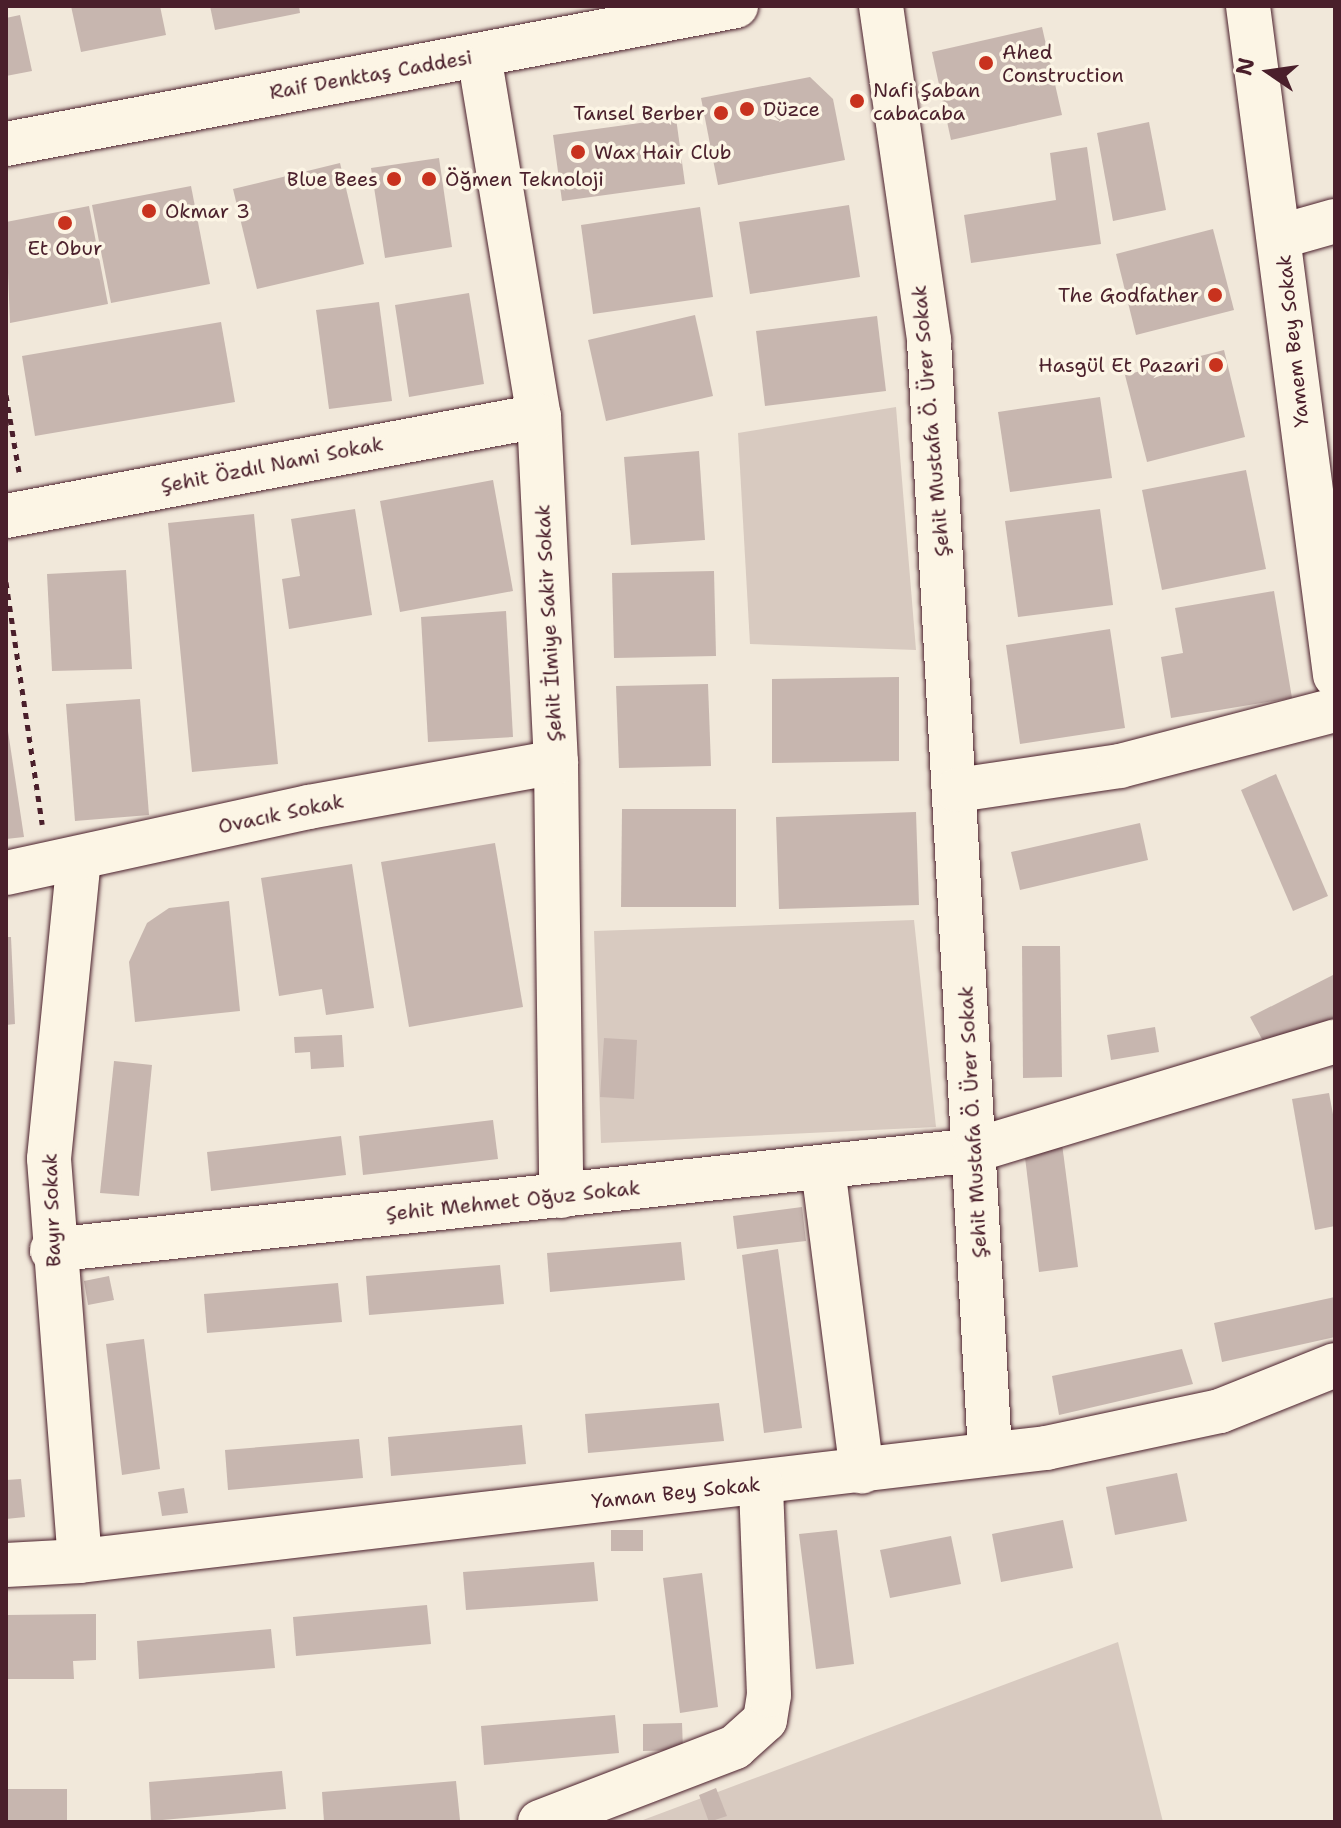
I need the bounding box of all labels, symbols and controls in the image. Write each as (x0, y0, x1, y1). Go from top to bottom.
north arrow (1229, 32, 1309, 112)
place label: Ahed Construction (1002, 40, 1124, 87)
street label: Raif Denktaş Caddesi (268, 45, 474, 105)
marker: Ahed Construction (977, 54, 995, 72)
text: N (1229, 55, 1261, 78)
place label: Nafi Şaban cabacaba (873, 78, 980, 125)
marker: Nafi Şaban cabacaba (848, 92, 866, 110)
place label: Düzce (763, 97, 820, 121)
marker: Düzce (738, 100, 756, 118)
place label: Tansel Berber (573, 101, 705, 125)
marker: Tansel Berber (712, 104, 730, 122)
place label: Wax Hair Club (594, 140, 732, 164)
marker: Wax Hair Club (569, 143, 587, 161)
place label: Blue Bees (287, 167, 378, 191)
place label: Öğmen Teknoloji (445, 167, 604, 191)
marker: Blue Bees (385, 170, 403, 188)
marker: Öğmen Teknoloji (420, 170, 438, 188)
place label: Okmar 3 (165, 199, 250, 223)
marker: Okmar 3 (140, 202, 158, 220)
marker: Et Obur (56, 214, 74, 232)
place label: Et Obur (28, 236, 102, 260)
street label: Yamem Bey Sokak (1272, 254, 1314, 428)
place label: The Godfather (1058, 283, 1199, 307)
street label: Şehit Mustafa Ö. Ürer Sokak (907, 284, 955, 558)
marker: The Godfather (1206, 286, 1224, 304)
place label: Hasgül Et Pazari (1038, 353, 1200, 377)
marker: Hasgül Et Pazari (1207, 356, 1225, 374)
street label: Şehit Özdıl Nami Sokak (159, 432, 385, 498)
street label: Şehit İlmiye Sakir Sokak (531, 504, 567, 742)
street label: Ovacık Sokak (216, 789, 346, 839)
street label: Şehit Mustafa Ö. Ürer Sokak (954, 985, 992, 1259)
street label: Bayır Sokak (38, 1153, 66, 1267)
street label: Şehit Mehmet Oğuz Sokak (385, 1176, 641, 1226)
street label: Yaman Bey Sokak (590, 1472, 762, 1514)

